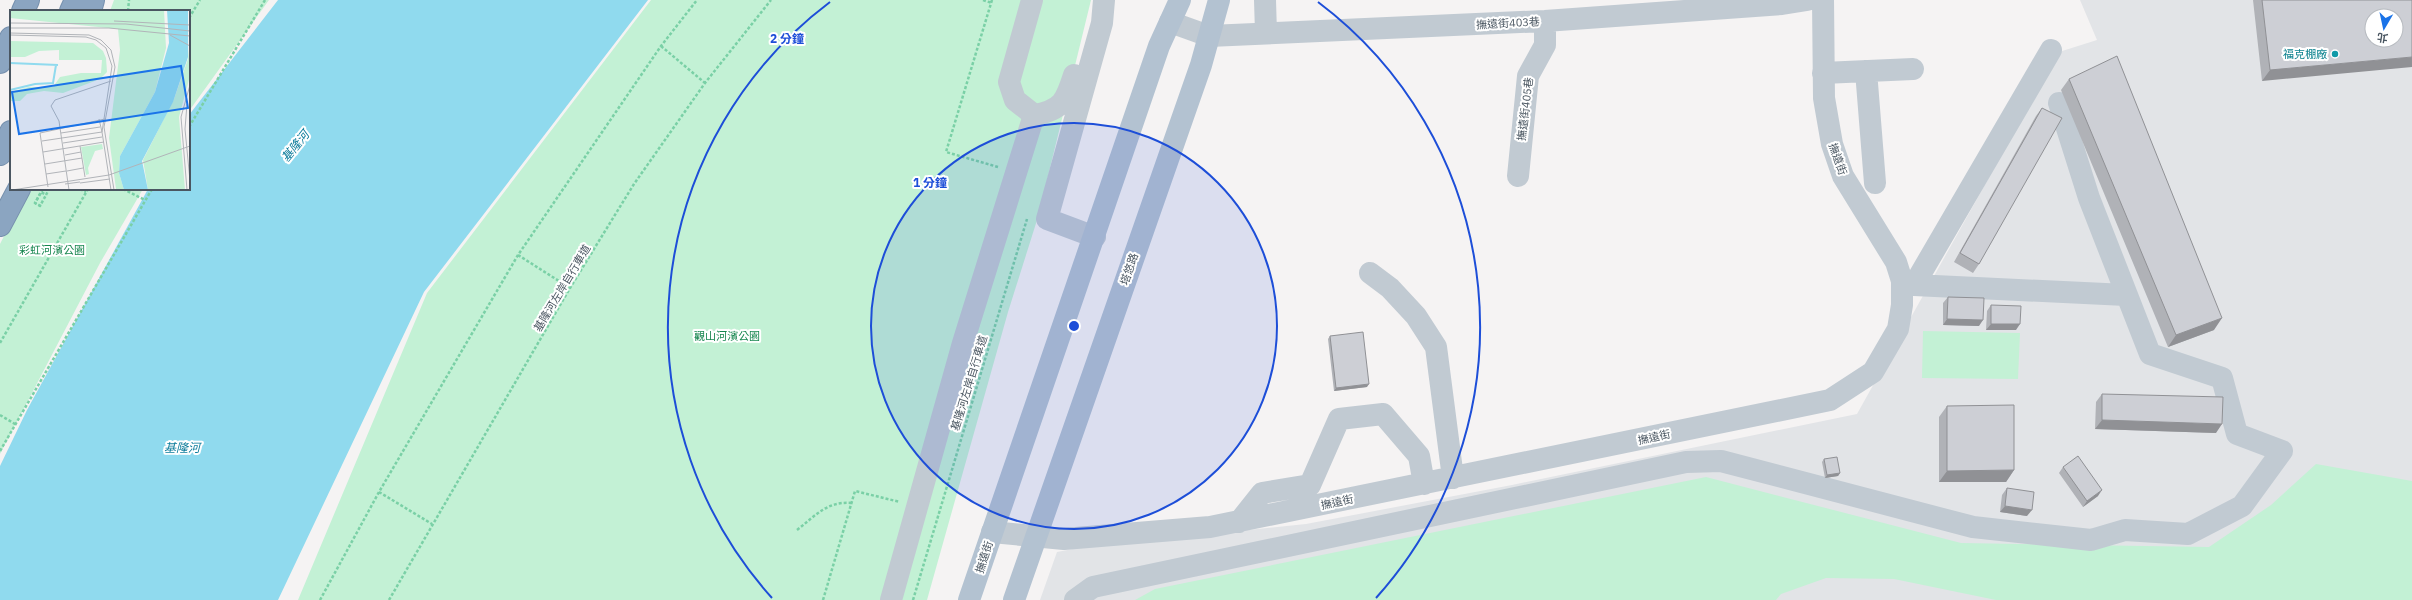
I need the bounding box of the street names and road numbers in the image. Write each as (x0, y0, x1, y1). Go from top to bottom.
street label: 撫遠街403巷 (1476, 14, 1540, 32)
street label: 撫遠街405巷 (1514, 76, 1536, 142)
street label: 撫遠街 (1826, 141, 1850, 177)
street label: 基隆河左岸自行車道 (531, 242, 593, 334)
street label: 塔悠路 (1117, 251, 1141, 287)
street label: 基隆河左岸自行車道 (948, 334, 990, 432)
street label: 撫遠街 (1636, 427, 1672, 447)
street label: 撫遠街 (1319, 492, 1355, 512)
street label: 撫遠街 (972, 539, 996, 575)

